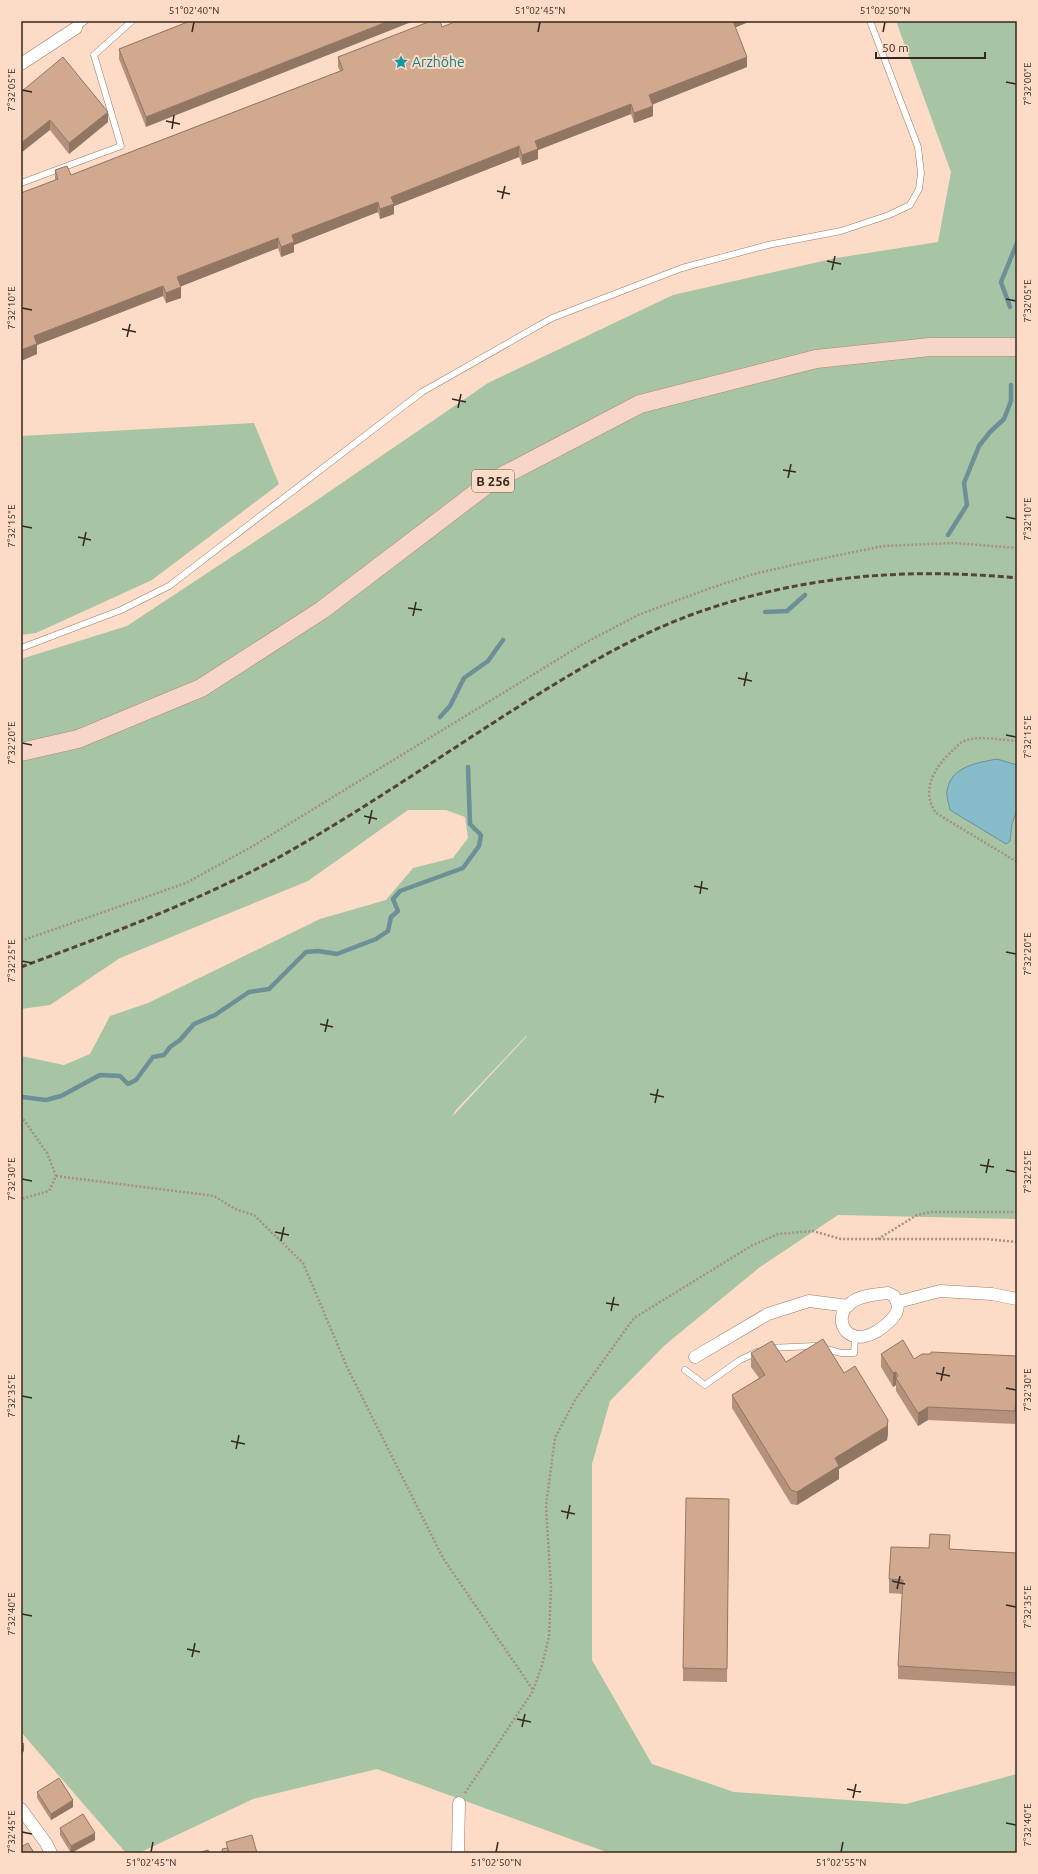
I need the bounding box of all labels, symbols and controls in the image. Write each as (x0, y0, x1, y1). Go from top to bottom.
text: 51°02'40"N (169, 5, 219, 16)
text: 51°02'45"N (515, 5, 565, 16)
text: 51°02'50"N (860, 5, 910, 16)
scale bar (876, 34, 985, 60)
text: 50 m (882, 41, 909, 54)
place icon: Arzhöhe (393, 54, 409, 70)
place label: Arzhöhe (412, 54, 465, 70)
text: 7°32'00"E (1022, 62, 1033, 106)
text: 7°32'05"E (6, 68, 17, 112)
text: 7°32'05"E (1022, 279, 1033, 323)
text: 7°32'10"E (6, 286, 17, 330)
road number: B 256 (472, 470, 514, 492)
text: 7°32'10"E (1022, 497, 1033, 541)
text: 7°32'15"E (6, 504, 17, 548)
text: 7°32'15"E (1022, 715, 1033, 759)
text: 7°32'20"E (6, 721, 17, 765)
text: 7°32'20"E (1022, 932, 1033, 976)
text: 7°32'25"E (6, 939, 17, 983)
text: 7°32'25"E (1022, 1150, 1033, 1194)
text: 7°32'30"E (6, 1157, 17, 1201)
text: 7°32'30"E (1022, 1368, 1033, 1412)
text: 7°32'35"E (6, 1374, 17, 1418)
text: 7°32'35"E (1022, 1585, 1033, 1629)
text: 7°32'40"E (6, 1592, 17, 1636)
text: 7°32'40"E (1022, 1803, 1033, 1847)
text: 7°32'45"E (6, 1810, 17, 1854)
text: 51°02'45"N (126, 1857, 176, 1868)
text: 51°02'50"N (471, 1857, 521, 1868)
text: 51°02'55"N (816, 1857, 866, 1868)

